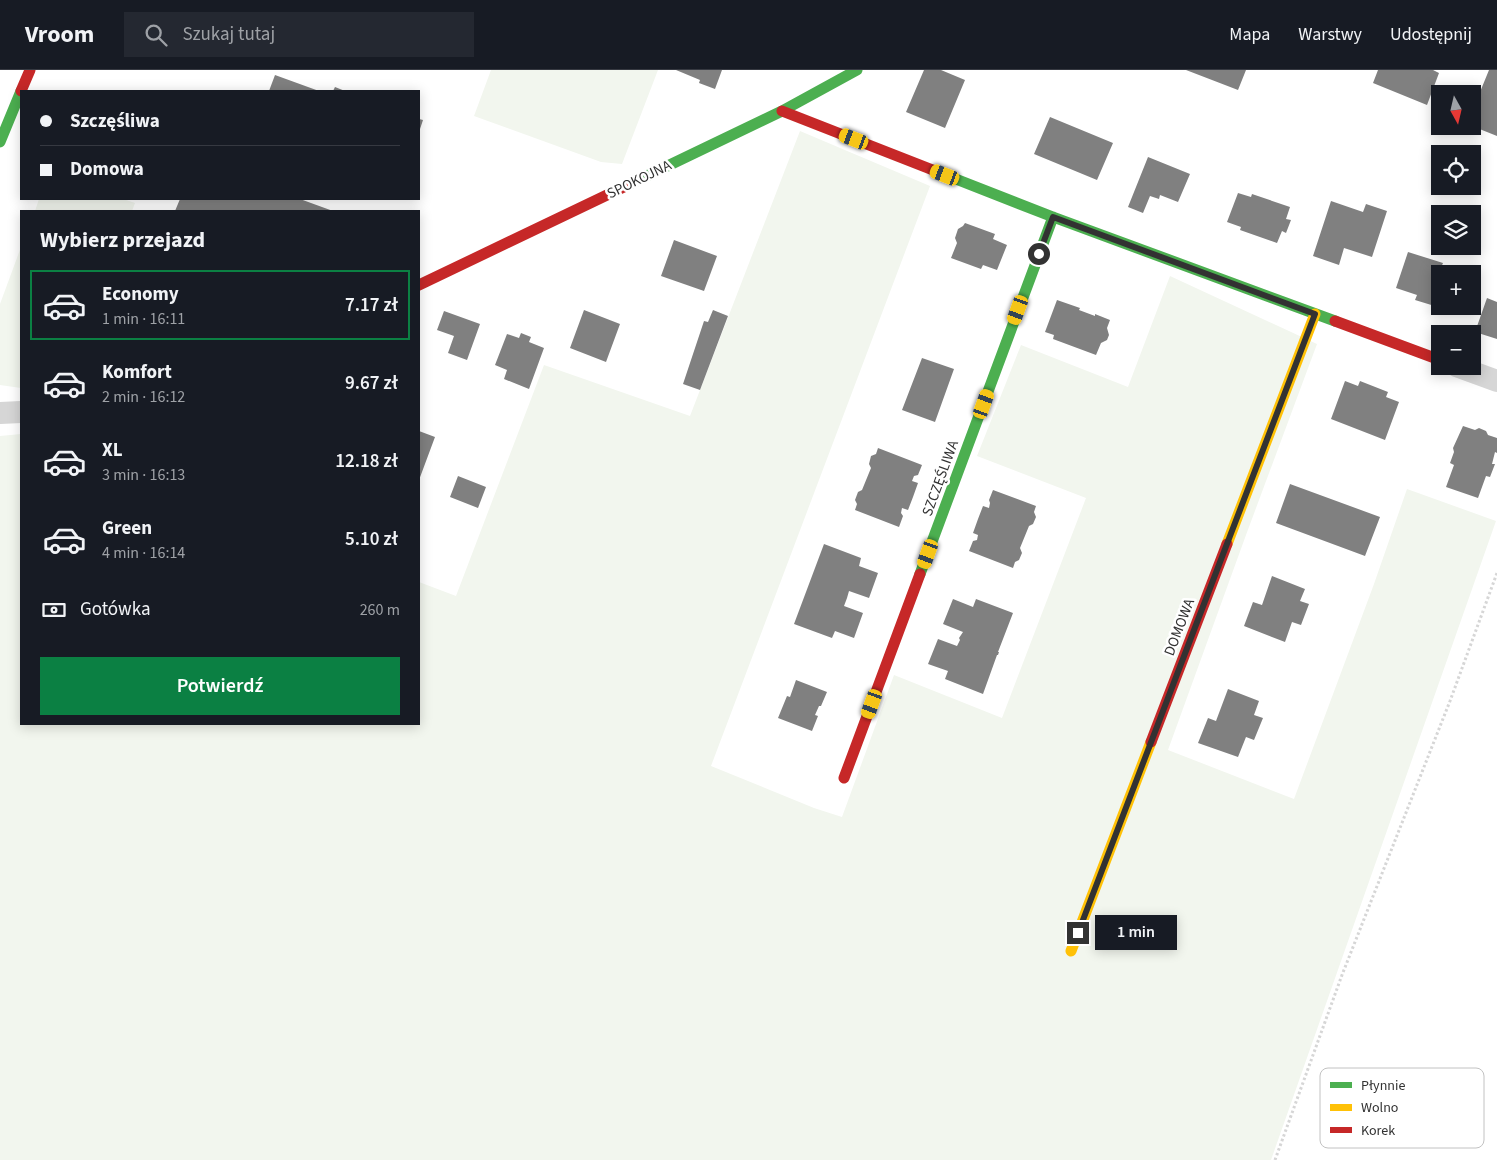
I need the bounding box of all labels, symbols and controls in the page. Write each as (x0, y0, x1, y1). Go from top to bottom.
search box (124, 12, 474, 57)
text: Vroom (25, 17, 94, 52)
icon: search (142, 21, 170, 49)
text: Szukaj tutaj (182, 21, 275, 48)
text: Mapa (1229, 22, 1270, 47)
text: Warstwy (1298, 22, 1362, 47)
text: Udostępnij (1390, 22, 1472, 47)
north arrow (1431, 85, 1481, 135)
map controls (1431, 85, 1481, 375)
text: Szczęśliwa (70, 108, 160, 135)
car (837, 127, 870, 151)
button: locate (1431, 145, 1481, 195)
street label: SPOKOJNA (603, 154, 676, 204)
text: Domowa (70, 156, 144, 183)
car (928, 163, 961, 187)
button: layers (1431, 205, 1481, 255)
text: Wybierz przejazd (40, 224, 205, 256)
route start (1028, 243, 1050, 265)
button: + (1431, 265, 1481, 315)
text: Economy (102, 281, 179, 308)
icon: car (42, 283, 87, 328)
text: 7.17 zł (345, 292, 398, 319)
car (1005, 293, 1030, 327)
text: 1 min · 16:11 (102, 308, 185, 330)
button: − (1431, 325, 1481, 375)
text: Komfort (102, 359, 172, 386)
icon: car (42, 361, 87, 406)
text: 9.67 zł (345, 370, 398, 397)
text: 2 min · 16:12 (102, 386, 185, 408)
car (971, 387, 996, 421)
street label: SZCZĘŚLIWA (917, 436, 964, 519)
text: XL (102, 437, 123, 464)
icon: car (42, 439, 87, 484)
text: 12.18 zł (335, 448, 398, 475)
text: 3 min · 16:13 (102, 464, 185, 486)
text: Green (102, 515, 152, 542)
icon: car (42, 517, 87, 562)
text: 5.10 zł (345, 526, 398, 553)
car (915, 537, 940, 571)
text: 4 min · 16:14 (102, 542, 185, 564)
street label: DOMOWA (1159, 595, 1200, 659)
icon: cash (40, 596, 68, 624)
text: Gotówka (80, 596, 151, 623)
text: 260 m (360, 599, 400, 621)
button: Potwierdź (40, 657, 400, 715)
car (859, 687, 884, 721)
callout: 1 min (1096, 916, 1178, 950)
text: 1 min (1117, 921, 1155, 943)
route end (1067, 922, 1089, 944)
legend (1320, 1068, 1484, 1148)
text: Płynnie (1361, 1076, 1405, 1096)
text: Wolno (1361, 1098, 1398, 1118)
text: Korek (1361, 1121, 1395, 1141)

